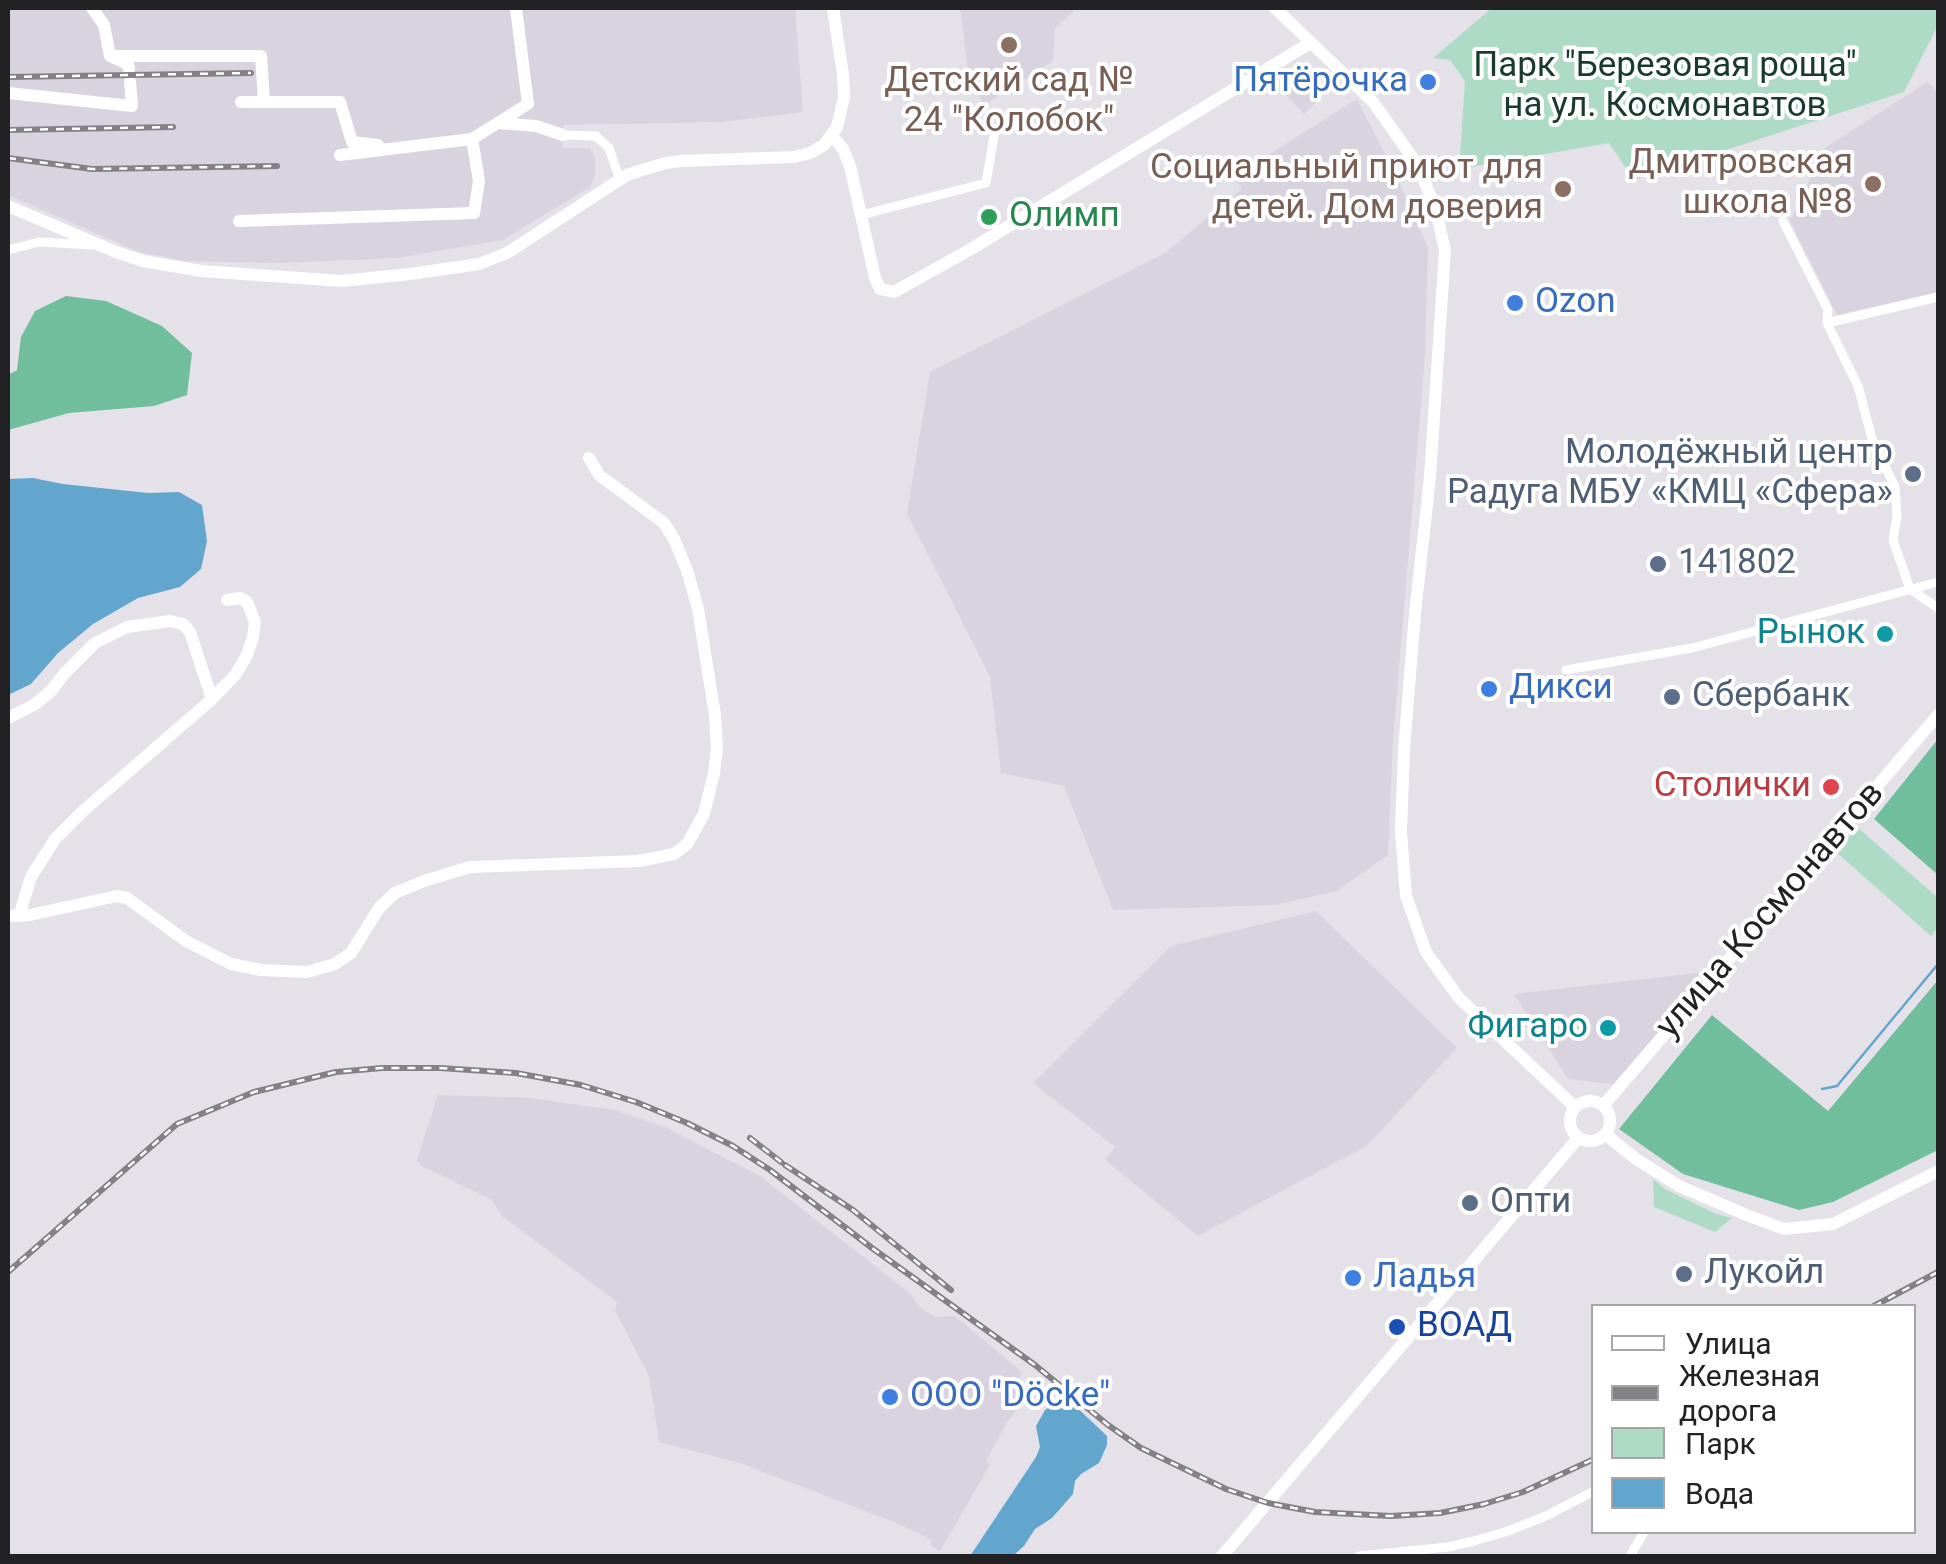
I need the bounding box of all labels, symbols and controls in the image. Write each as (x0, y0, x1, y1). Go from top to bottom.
marker: Детский сад № 24 "Колобок" (998, 34, 1020, 56)
park label: Парк "Березовая роща" на ул. Космонавтов (1473, 46, 1857, 128)
place label: Детский сад № 24 "Колобок" (884, 61, 1134, 143)
place label: Пятёрочка (1233, 61, 1408, 103)
marker: Пятёрочка (1417, 71, 1439, 93)
place label: Дмитровская школа №8 (1629, 143, 1853, 225)
place label: Социальный приют для детей. Дом доверия (1150, 148, 1543, 230)
marker: Дмитровская школа №8 (1862, 173, 1884, 195)
marker: Социальный приют для детей. Дом доверия (1552, 178, 1574, 200)
place label: Олимп (1009, 196, 1120, 238)
marker: Олимп (978, 206, 1000, 228)
place label: Ozon (1535, 282, 1615, 324)
marker: Ozon (1504, 292, 1526, 314)
place label: Молодёжный центр Радуга МБУ «КМЦ «Сфера» (1447, 433, 1893, 515)
marker: Молодёжный центр Радуга МБУ «КМЦ «Сфера» (1902, 463, 1924, 485)
place label: 141802 (1678, 543, 1796, 585)
marker: 141802 (1647, 553, 1669, 575)
place label: Рынок (1757, 613, 1865, 655)
marker: Рынок (1874, 623, 1896, 645)
place label: Дикси (1509, 668, 1613, 710)
place label: Сбербанк (1692, 676, 1850, 718)
marker: Дикси (1478, 678, 1500, 700)
marker: Сбербанк (1661, 686, 1683, 708)
place label: Столички (1654, 766, 1811, 808)
street label: улица Космонавтов (1648, 774, 1894, 1048)
marker: Столички (1820, 776, 1842, 798)
place label: Фигаро (1467, 1007, 1588, 1049)
marker: Фигаро (1597, 1017, 1619, 1039)
place label: Опти (1490, 1182, 1571, 1224)
marker: Опти (1459, 1192, 1481, 1214)
place label: Лукойл (1704, 1253, 1824, 1295)
place label: Ладья (1373, 1257, 1476, 1299)
marker: Лукойл (1673, 1263, 1695, 1285)
marker: Ладья (1342, 1267, 1364, 1289)
legend (1591, 1304, 1916, 1534)
place label: ВОАД (1417, 1306, 1512, 1348)
marker: ВОАД (1386, 1316, 1408, 1338)
text: Улица (1685, 1326, 1772, 1361)
text: Железная дорога (1679, 1358, 1820, 1428)
place label: ООО "Döcke" (910, 1376, 1110, 1418)
marker: ООО "Döcke" (879, 1386, 901, 1408)
text: Парк (1685, 1426, 1756, 1461)
text: Вода (1685, 1476, 1754, 1511)

